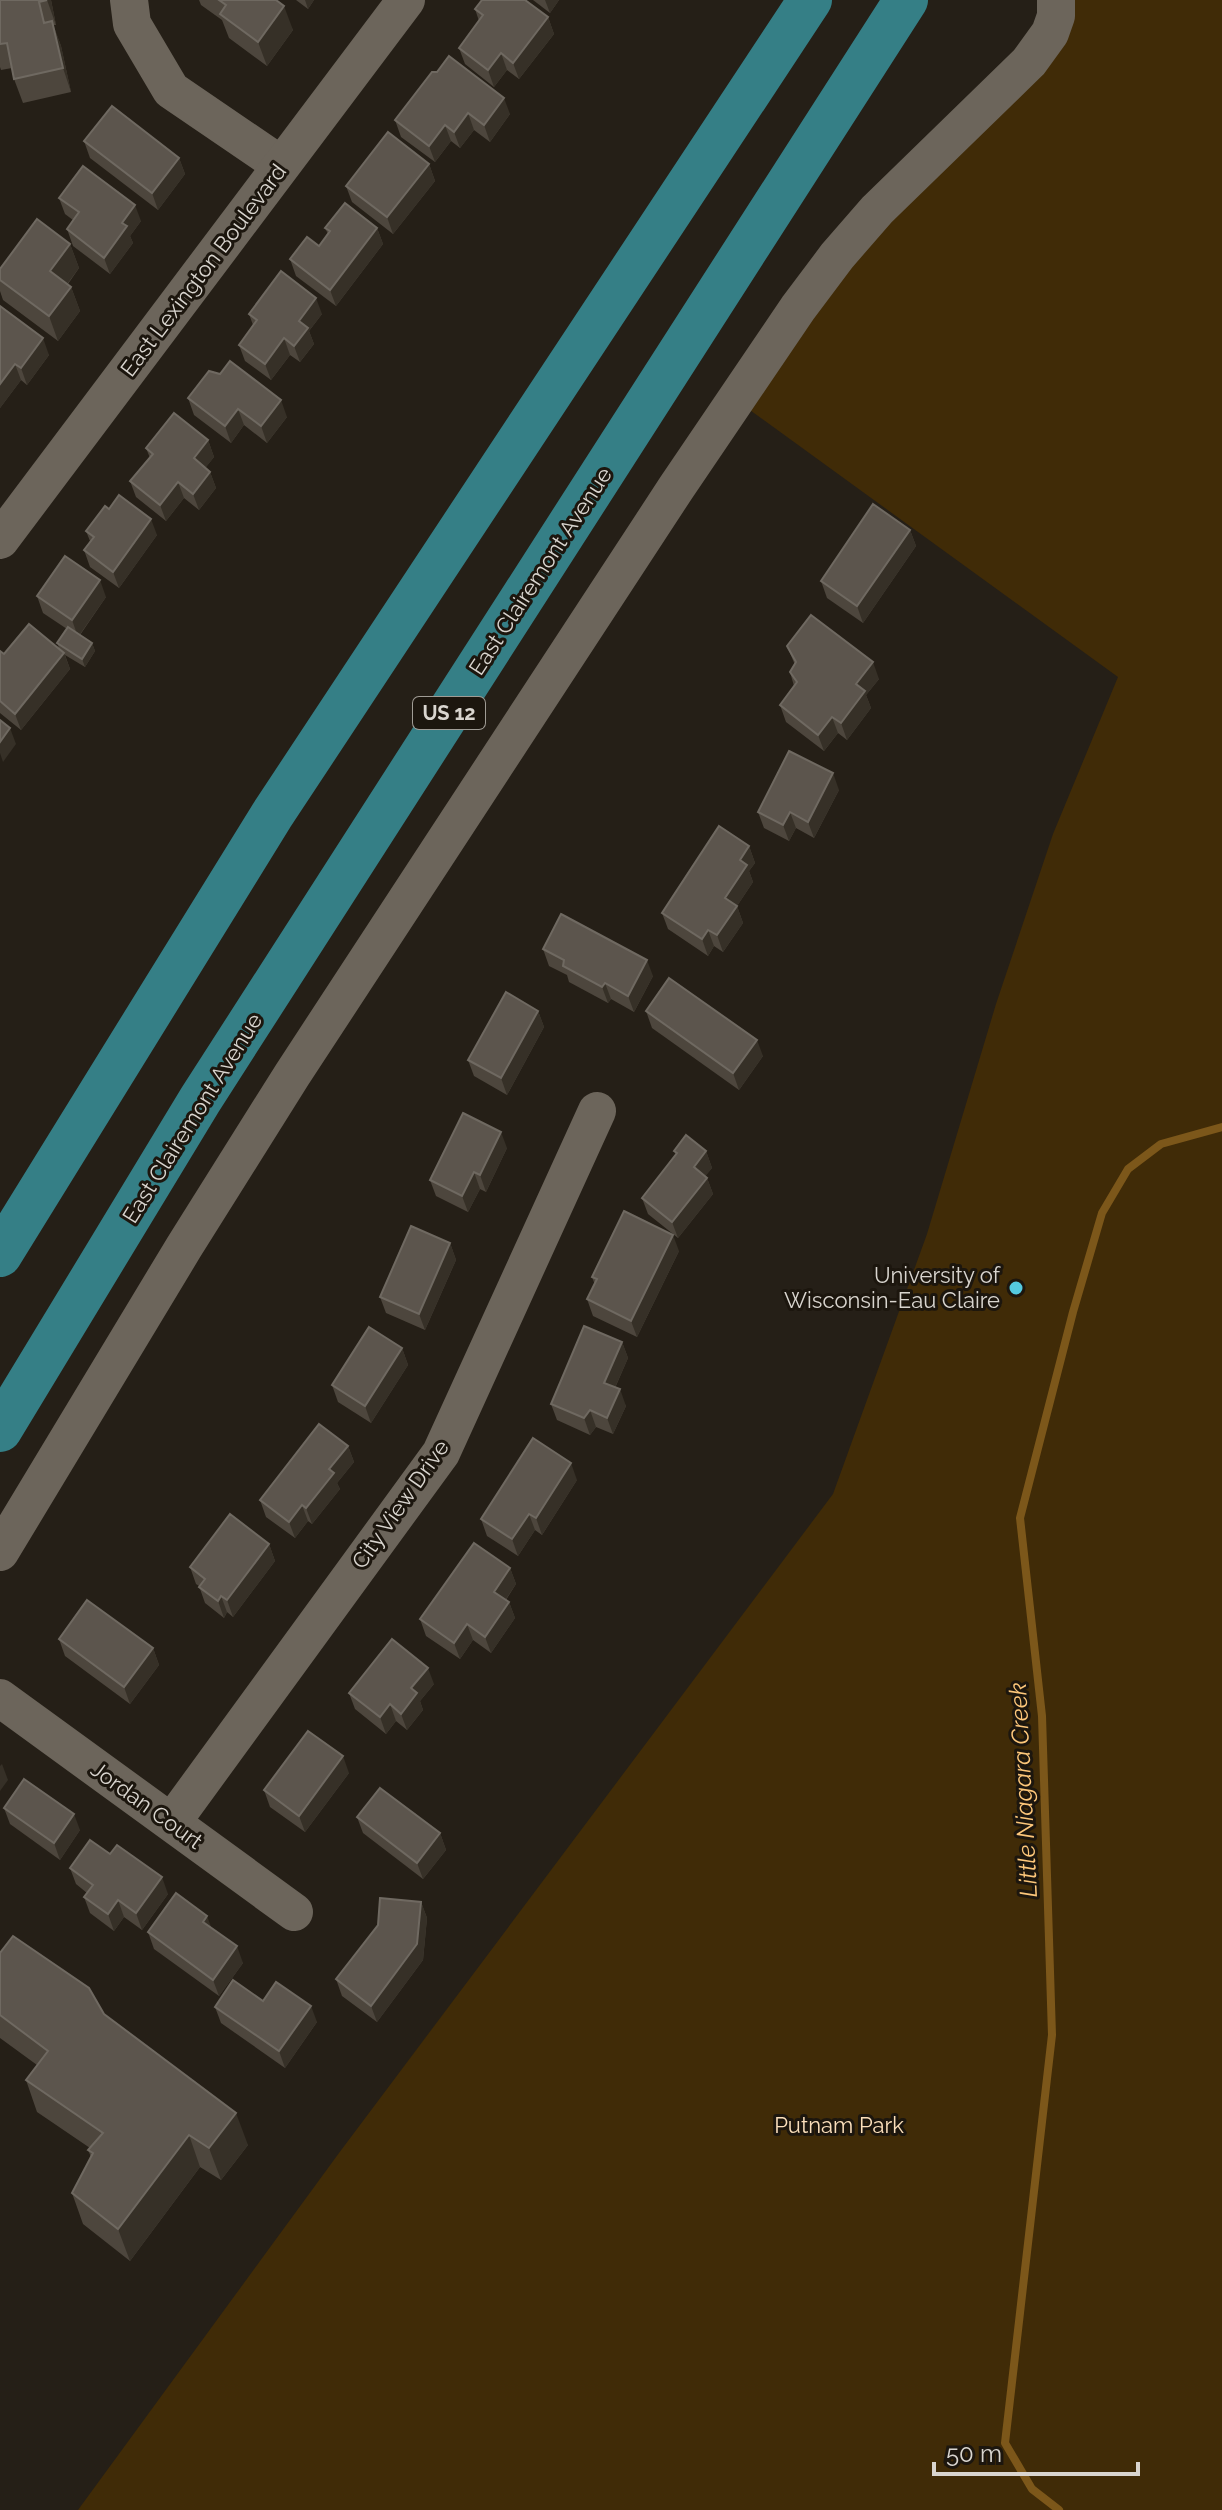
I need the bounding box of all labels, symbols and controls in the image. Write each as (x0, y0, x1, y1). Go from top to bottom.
street label: East Lexington Boulevard (115, 159, 291, 381)
street label: East Clairemont Avenue (463, 462, 617, 680)
road number: US 12 (413, 697, 485, 729)
street label: East Clairemont Avenue (117, 1008, 267, 1228)
place label: University of Wisconsin-Eau Claire (784, 1262, 1001, 1313)
marker: University of Wisconsin-Eau Claire (1007, 1279, 1025, 1297)
street label: City View Drive (346, 1435, 454, 1573)
water label: Little Niagara Creek (1003, 1682, 1043, 1898)
street label: Jordan Court (86, 1756, 208, 1854)
park label: Putnam Park (774, 2112, 904, 2138)
scale bar (934, 2426, 1138, 2476)
text: 50 m (946, 2439, 1002, 2468)

